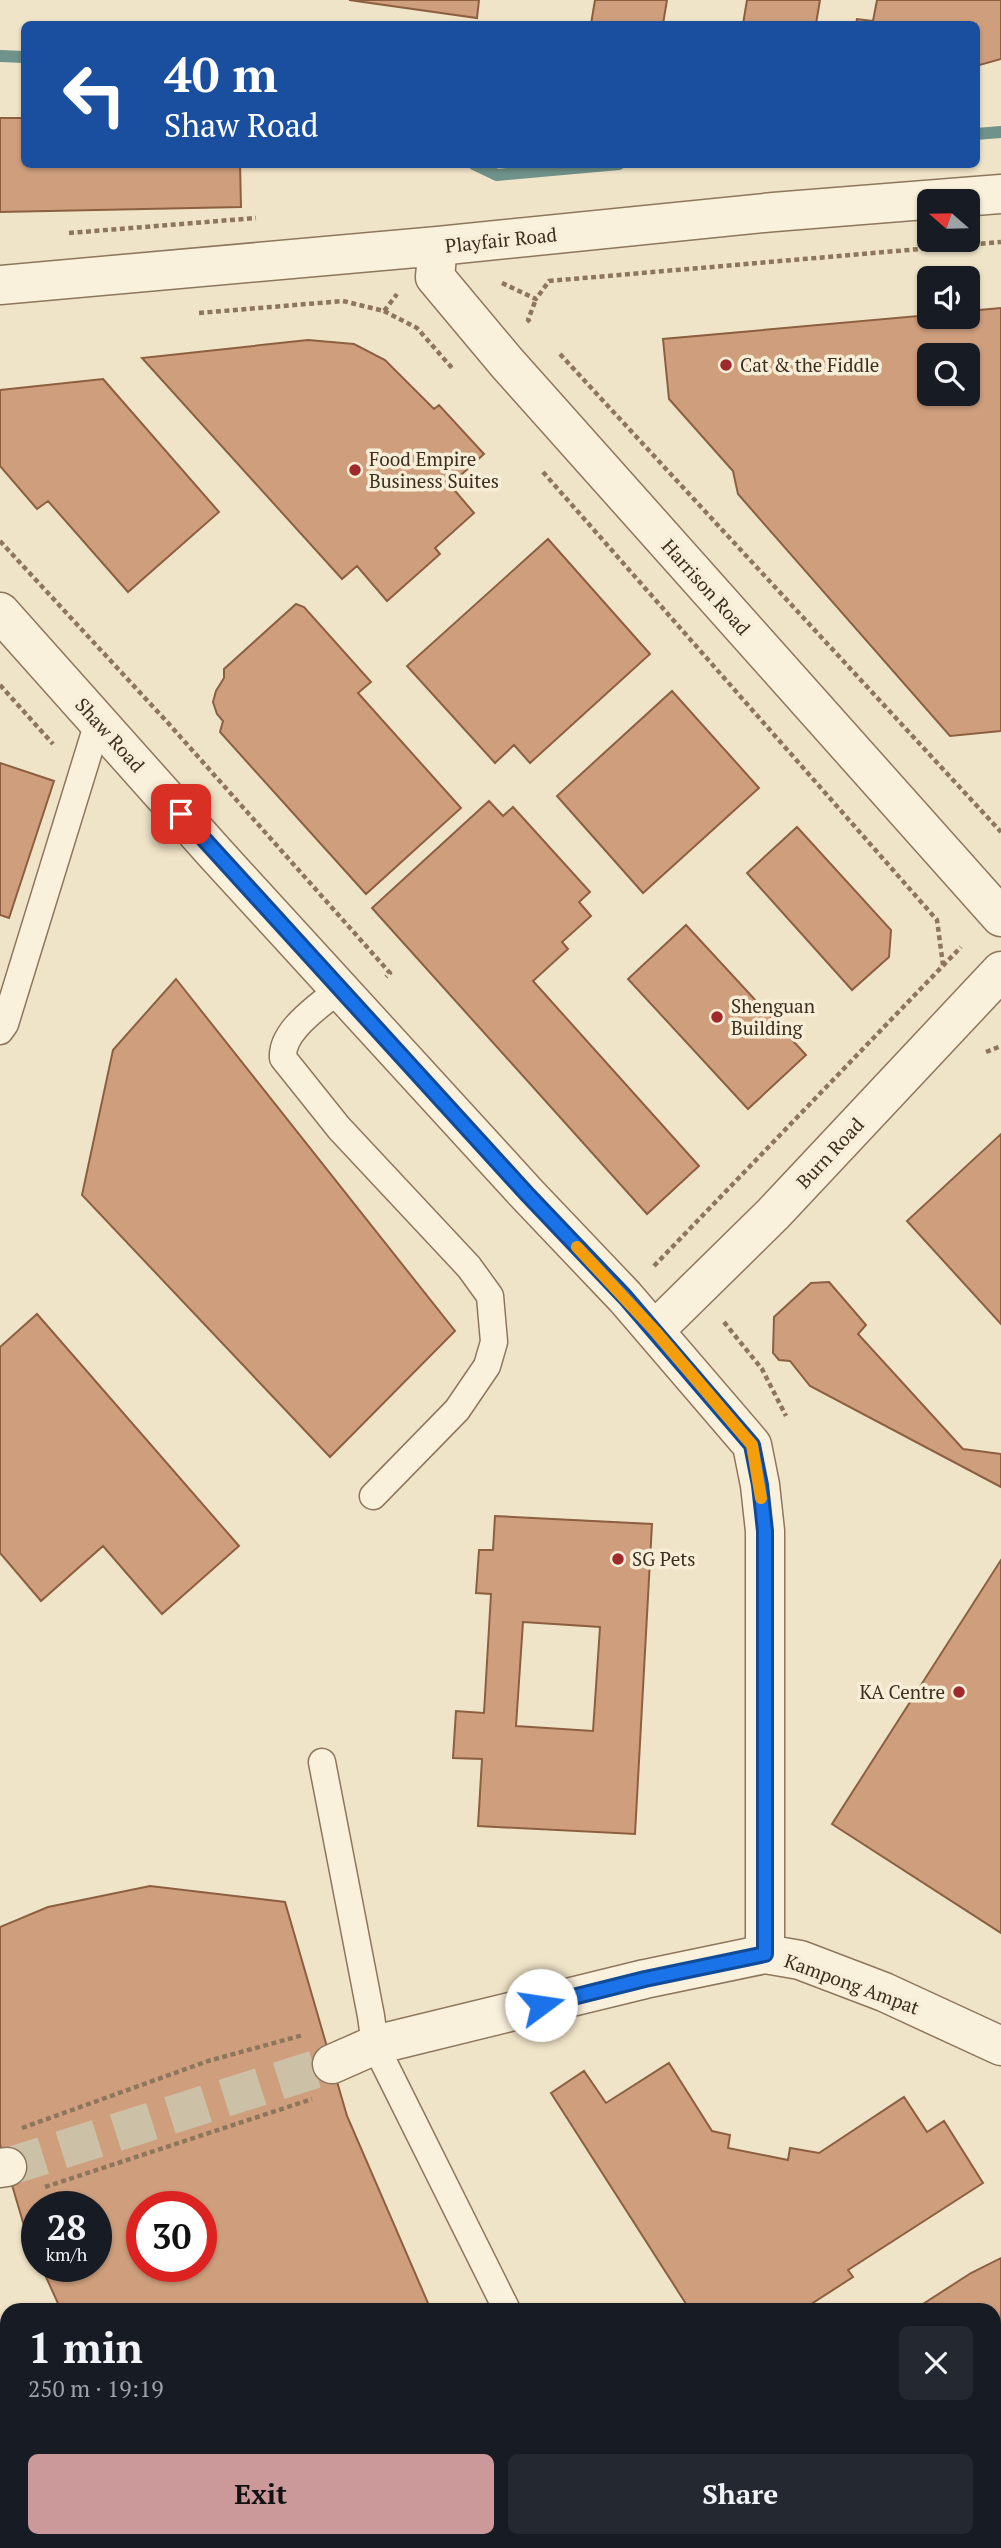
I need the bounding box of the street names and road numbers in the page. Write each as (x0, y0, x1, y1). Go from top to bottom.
street label: Playfair Road (444, 221, 559, 258)
street label: Harrison Road (657, 533, 756, 640)
street label: Shaw Road (70, 692, 151, 777)
street label: Burn Road (790, 1112, 869, 1193)
street label: Kampong Ampat (781, 1948, 923, 2020)

